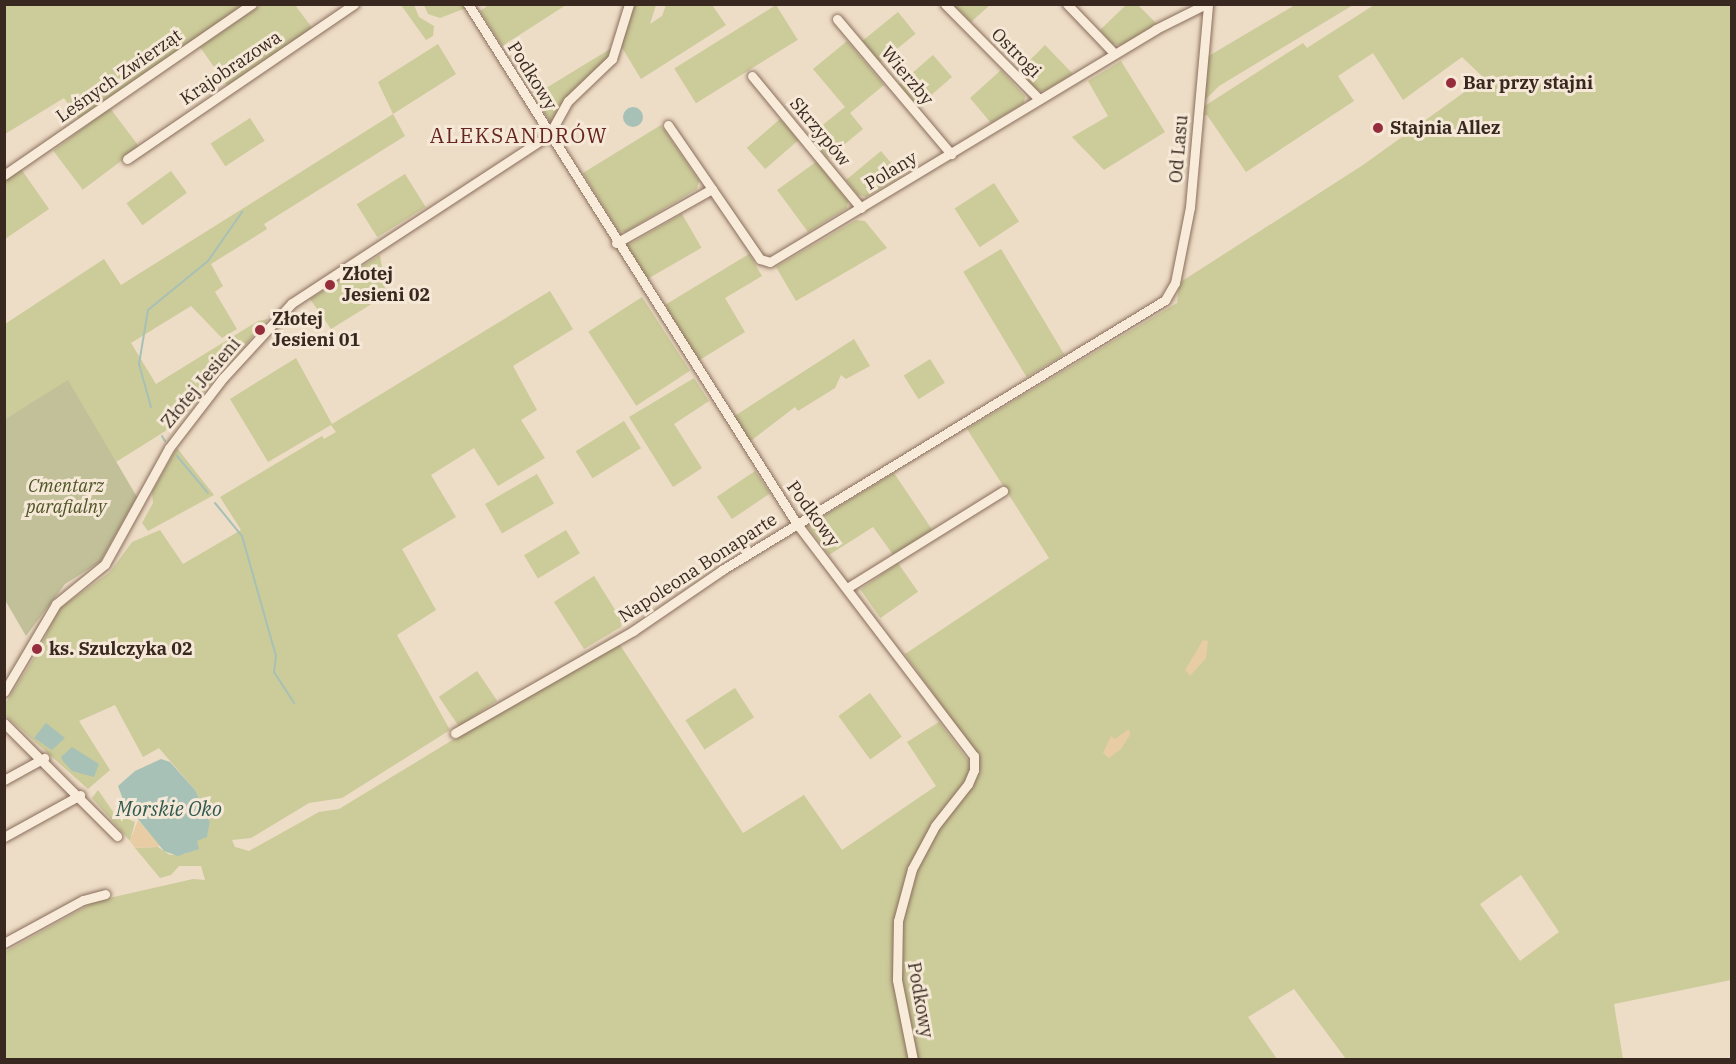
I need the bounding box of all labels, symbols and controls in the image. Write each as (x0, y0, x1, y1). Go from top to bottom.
street label: Ostrogi (987, 24, 1045, 82)
street label: Leśnych Zwierząt (52, 25, 186, 127)
street label: Krajobrazowa (176, 26, 286, 110)
street label: Podkowy (503, 38, 561, 114)
street label: Wierzby (876, 42, 938, 110)
place label: Bar przy stajni (1463, 72, 1593, 94)
marker: Bar przy stajni (1444, 76, 1458, 90)
street label: Skrzypów (785, 93, 855, 171)
street label: Od Lasu (1165, 114, 1193, 184)
place label: Stajnia Allez (1390, 117, 1500, 139)
marker: Stajnia Allez (1371, 121, 1385, 135)
district label: ALEKSANDRÓW (430, 122, 608, 148)
street label: Polany (861, 147, 921, 195)
place label: Złotej Jesieni 02 (342, 264, 430, 306)
marker: Złotej Jesieni 02 (323, 278, 337, 292)
place label: Złotej Jesieni 01 (272, 309, 360, 352)
marker: Złotej Jesieni 01 (253, 323, 267, 337)
street label: Złotej Jesieni (157, 333, 245, 433)
park label: Cmentarz parafialny (26, 476, 106, 518)
street label: Podkowy (782, 477, 844, 551)
street label: Napoleona Bonaparte (615, 509, 781, 627)
place label: ks. Szulczyka 02 (49, 638, 193, 660)
marker: ks. Szulczyka 02 (30, 642, 44, 656)
water label: Morskie Oko (116, 796, 222, 820)
street label: Podkowy (903, 961, 937, 1039)

